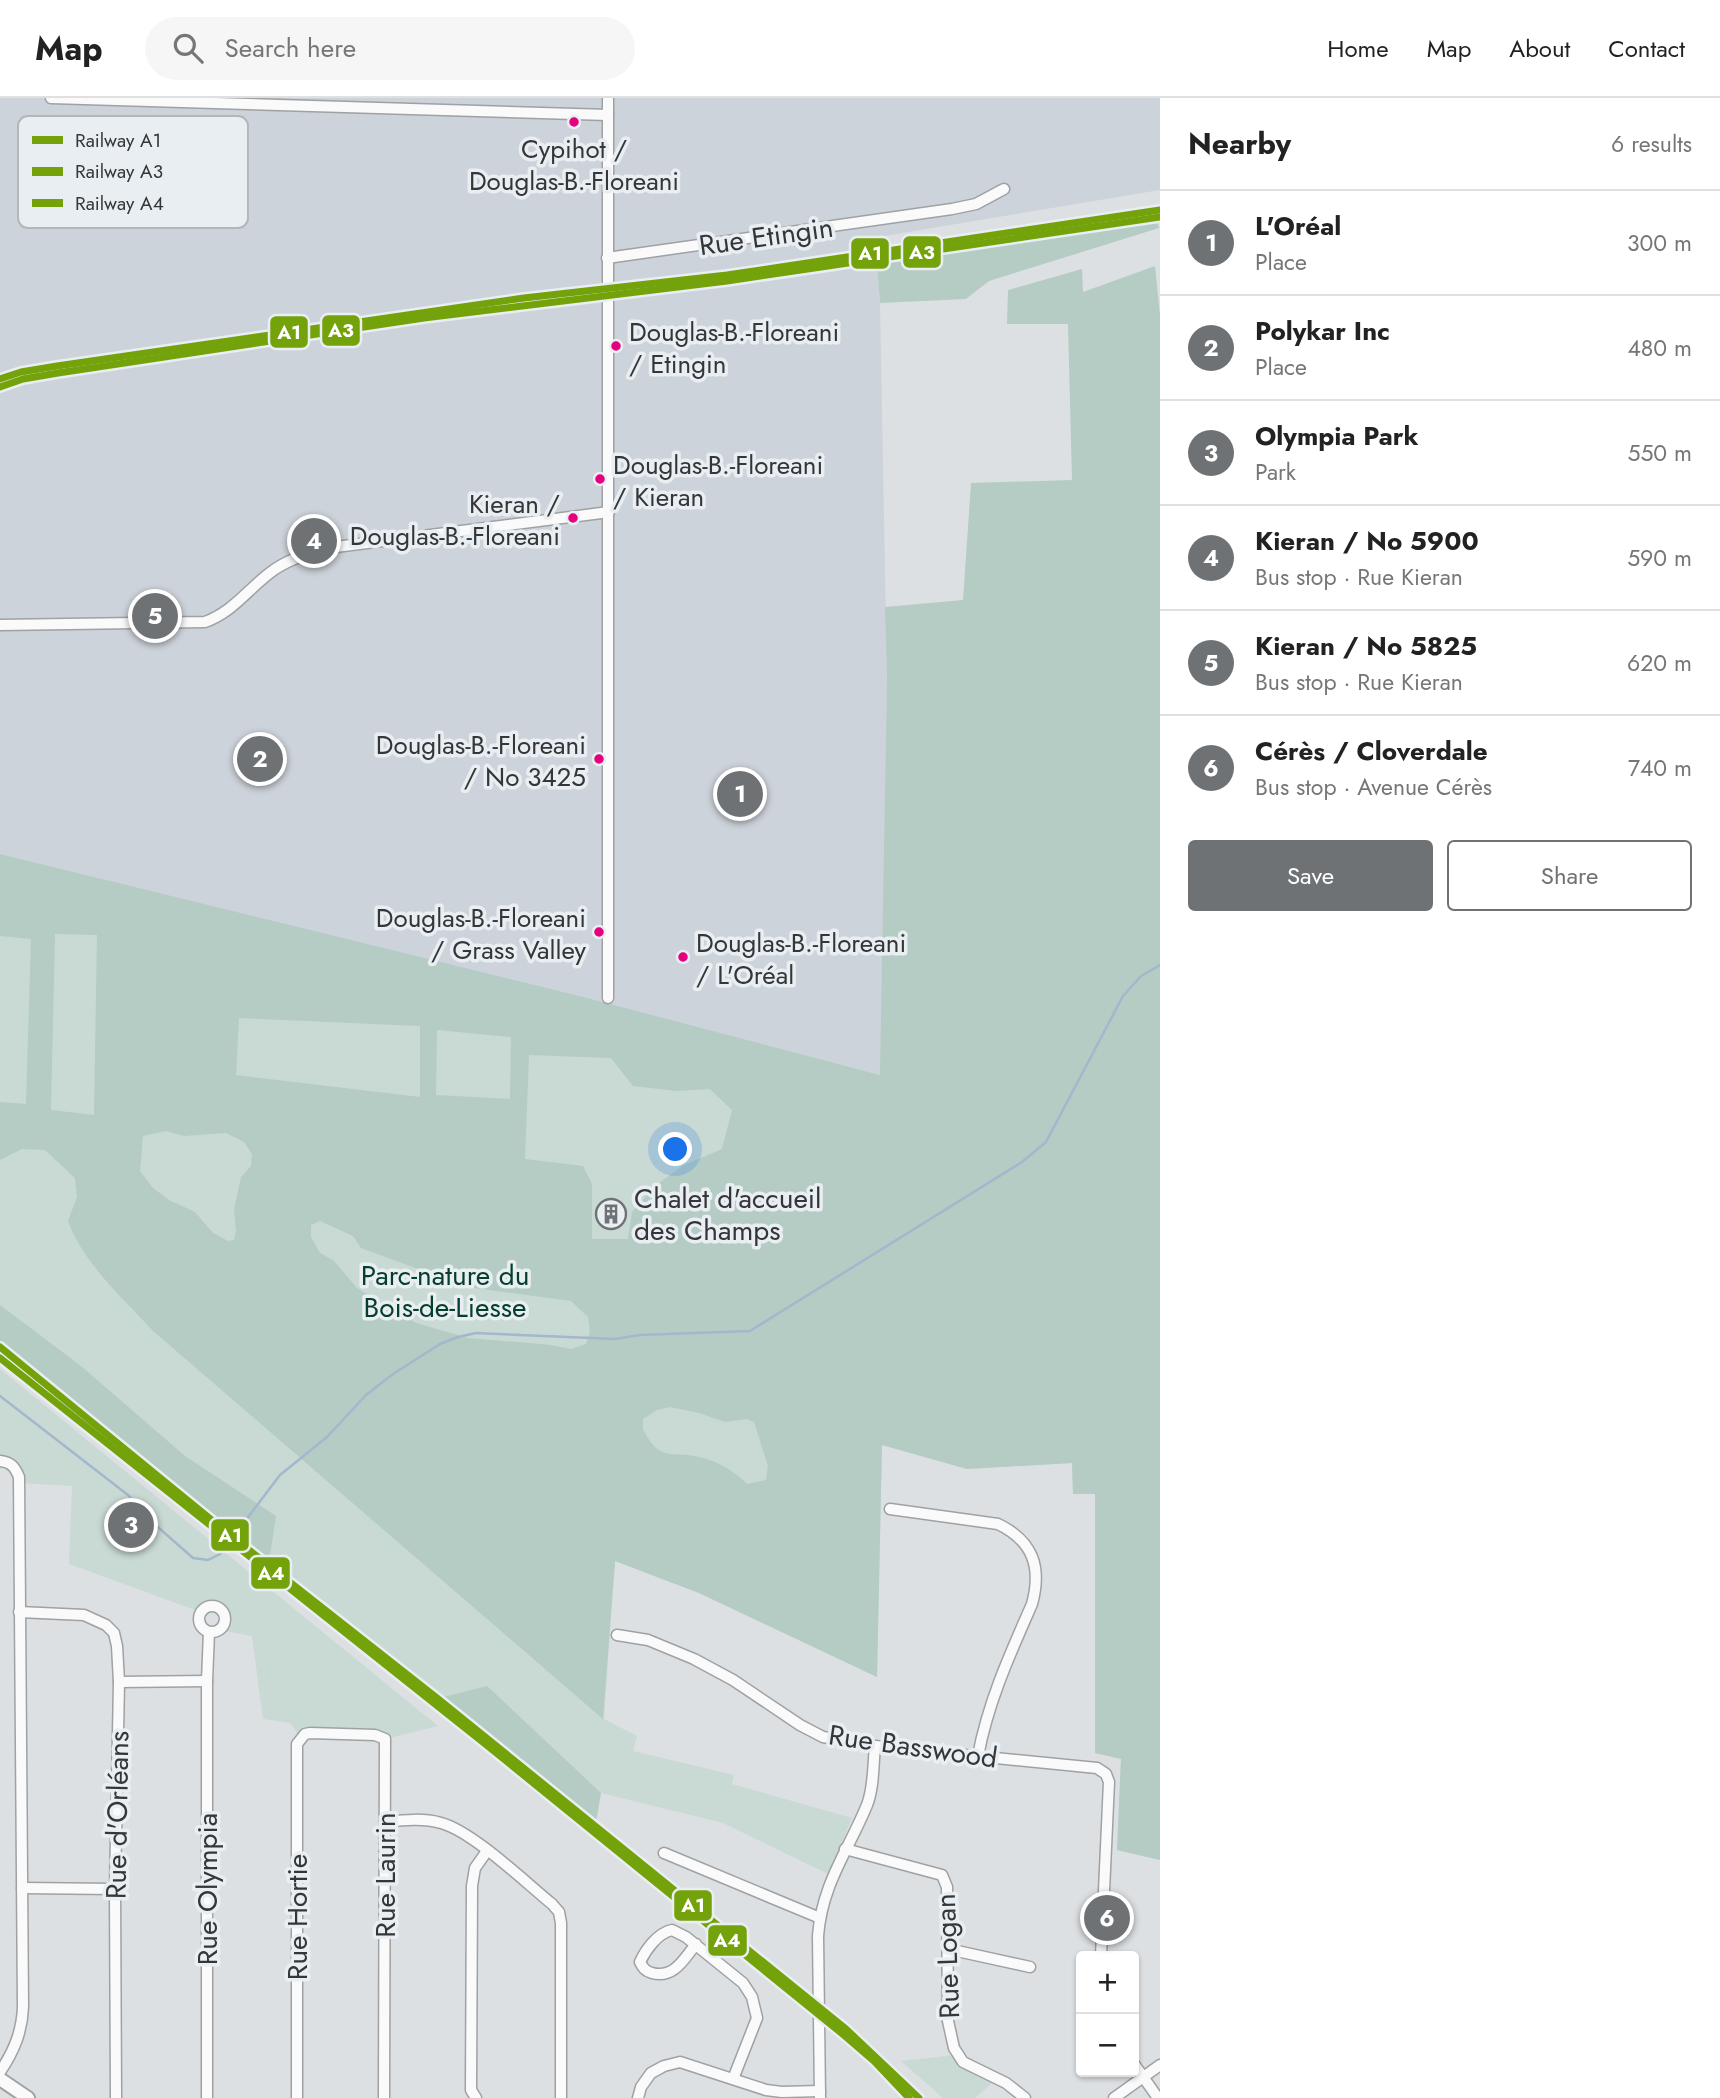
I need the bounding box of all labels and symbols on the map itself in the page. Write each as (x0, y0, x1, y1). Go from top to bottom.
marker: Cypihot / Douglas-B.-Floreani (567, 115, 581, 129)
legend (18, 116, 248, 228)
text: Railway A1 (75, 127, 161, 154)
place label: Cypihot / Douglas-B.-Floreani (469, 130, 679, 200)
text: Railway A3 (75, 158, 163, 185)
text: Railway A4 (75, 190, 164, 217)
street label: Rue Etingin (696, 207, 836, 266)
line badge: A3 (902, 235, 942, 269)
line badge: A1 (850, 237, 890, 270)
text: A3 (908, 239, 935, 266)
text: A1 (857, 240, 882, 267)
place label: Douglas-B.-Floreani / Etingin (629, 313, 839, 383)
line badge: A3 (321, 314, 361, 347)
line badge: A1 (269, 315, 309, 349)
text: A3 (327, 317, 354, 344)
text: A1 (276, 319, 301, 346)
marker: Douglas-B.-Floreani / Etingin (609, 339, 623, 353)
place label: Douglas-B.-Floreani / Kieran (613, 446, 823, 516)
marker: Douglas-B.-Floreani / Kieran (593, 472, 607, 486)
place label: Kieran / Douglas-B.-Floreani (350, 485, 560, 555)
marker: Kieran / Douglas-B.-Floreani (566, 511, 580, 525)
pin: 4 (291, 515, 337, 567)
pin: 5 (132, 590, 178, 642)
place label: Douglas-B.-Floreani / No 3425 (376, 726, 586, 796)
pin: 2 (237, 733, 283, 785)
marker: Douglas-B.-Floreani / No 3425 (592, 752, 606, 766)
pin: 1 (717, 768, 763, 820)
place label: Douglas-B.-Floreani / Grass Valley (376, 899, 587, 969)
place label: Douglas-B.-Floreani / L'Oréal (696, 924, 906, 994)
marker: Douglas-B.-Floreani / Grass Valley (592, 925, 606, 939)
marker: Douglas-B.-Floreani / L'Oréal (676, 950, 690, 964)
your location (658, 1132, 692, 1166)
place label: Chalet d'accueil des Champs (634, 1178, 822, 1251)
building icon: Chalet d'accueil des Champs (594, 1197, 628, 1231)
park label: Parc-nature du Bois-de-Liesse (361, 1255, 529, 1328)
pin: 3 (108, 1499, 154, 1551)
line badge: A1 (210, 1518, 250, 1552)
text: A1 (217, 1522, 242, 1549)
line badge: A4 (250, 1556, 291, 1590)
text: A4 (256, 1560, 285, 1587)
street label: Rue Basswood (826, 1714, 1000, 1779)
street label: Rue d'Orléans (96, 1730, 139, 1900)
street label: Rue Laurin (365, 1812, 406, 1938)
street label: Rue Olympia (187, 1813, 228, 1965)
street label: Rue Hortie (277, 1854, 318, 1980)
line badge: A1 (673, 1889, 713, 1922)
text: A1 (680, 1892, 705, 1919)
pin: 6 (1084, 1892, 1130, 1944)
street label: Rue Logan (925, 1893, 970, 2019)
line badge: A4 (707, 1924, 748, 1957)
text: A4 (712, 1927, 741, 1954)

